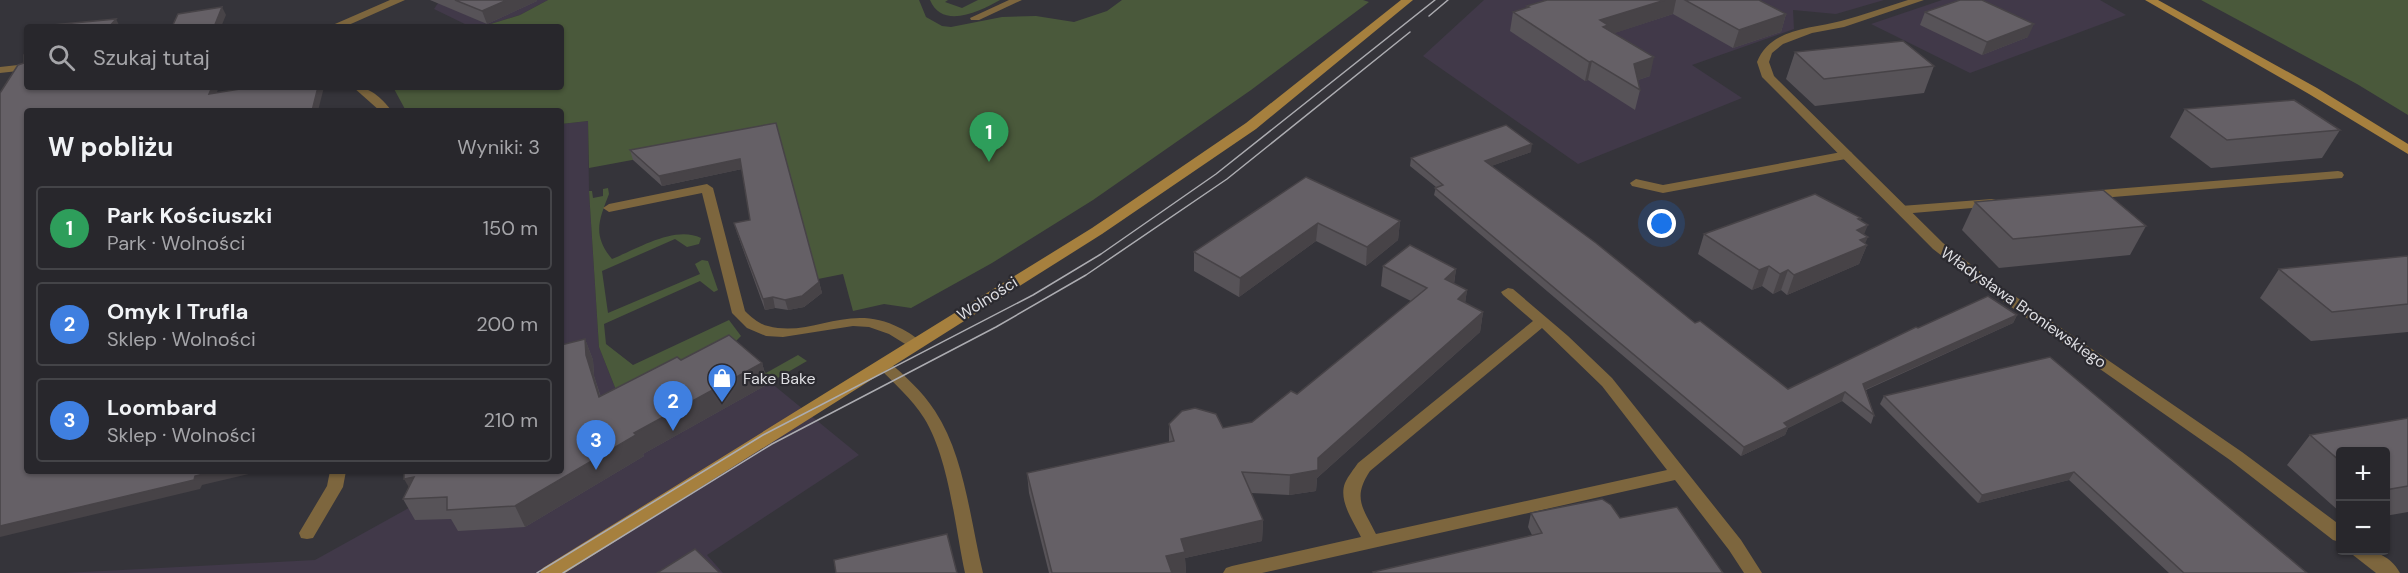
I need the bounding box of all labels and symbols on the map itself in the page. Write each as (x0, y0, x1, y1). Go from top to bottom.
pin: 1 (970, 112, 1008, 162)
your location (1647, 209, 1676, 238)
street label: Władysława Broniewskiego (1937, 242, 2111, 373)
street label: Wolności (953, 272, 1021, 325)
shop icon: Fake Bake (706, 362, 738, 404)
place label: Fake Bake (743, 368, 815, 389)
pin: 2 (654, 382, 692, 431)
pin: 3 (576, 420, 616, 470)

